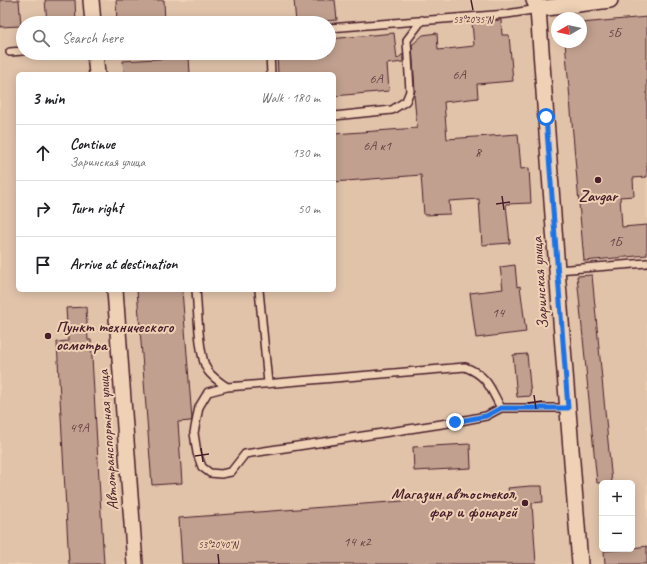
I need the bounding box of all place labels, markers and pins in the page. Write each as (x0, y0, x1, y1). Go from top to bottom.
marker: Zavgar (593, 175, 603, 185)
place label: Zavgar (579, 186, 619, 206)
place label: Пункт технического осмотра (56, 317, 174, 355)
marker: Пункт технического осмотра (43, 331, 53, 341)
place label: Магазин автостекол, фар и фонарей (391, 484, 518, 522)
marker: Магазин автостекол, фар и фонарей (520, 498, 530, 508)

